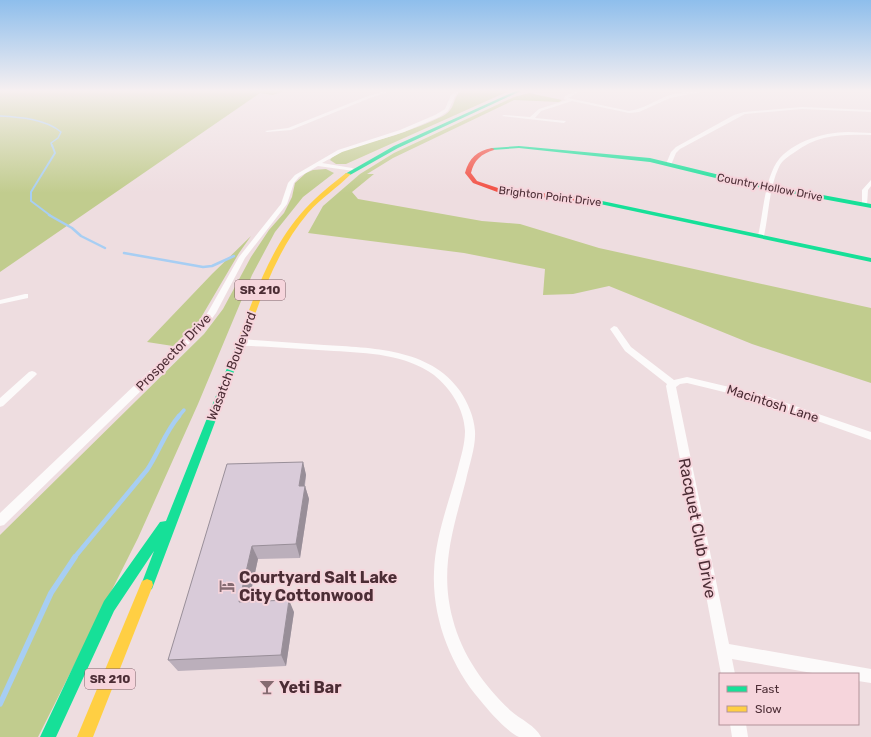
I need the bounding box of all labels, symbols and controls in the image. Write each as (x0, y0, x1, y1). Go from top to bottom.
street label: Country Hollow Drive (716, 171, 824, 204)
street label: Brighton Point Drive (498, 184, 602, 209)
road number: SR 210 (235, 280, 285, 300)
street label: Wasatch Boulevard (204, 310, 259, 423)
street label: Prospector Drive (133, 311, 214, 394)
street label: Macintosh Lane (725, 382, 821, 425)
street label: Racquet Club Drive (675, 456, 720, 600)
place label: Courtyard Salt Lake City Cottonwood (239, 568, 397, 605)
hotel icon: Courtyard Salt Lake City Cottonwood (218, 577, 236, 595)
road number: SR 210 (85, 669, 135, 689)
legend (719, 673, 859, 725)
bar icon: Yeti Bar (258, 678, 276, 696)
place label: Yeti Bar (279, 678, 342, 697)
text: Fast (755, 682, 779, 696)
text: Slow (755, 702, 782, 716)

